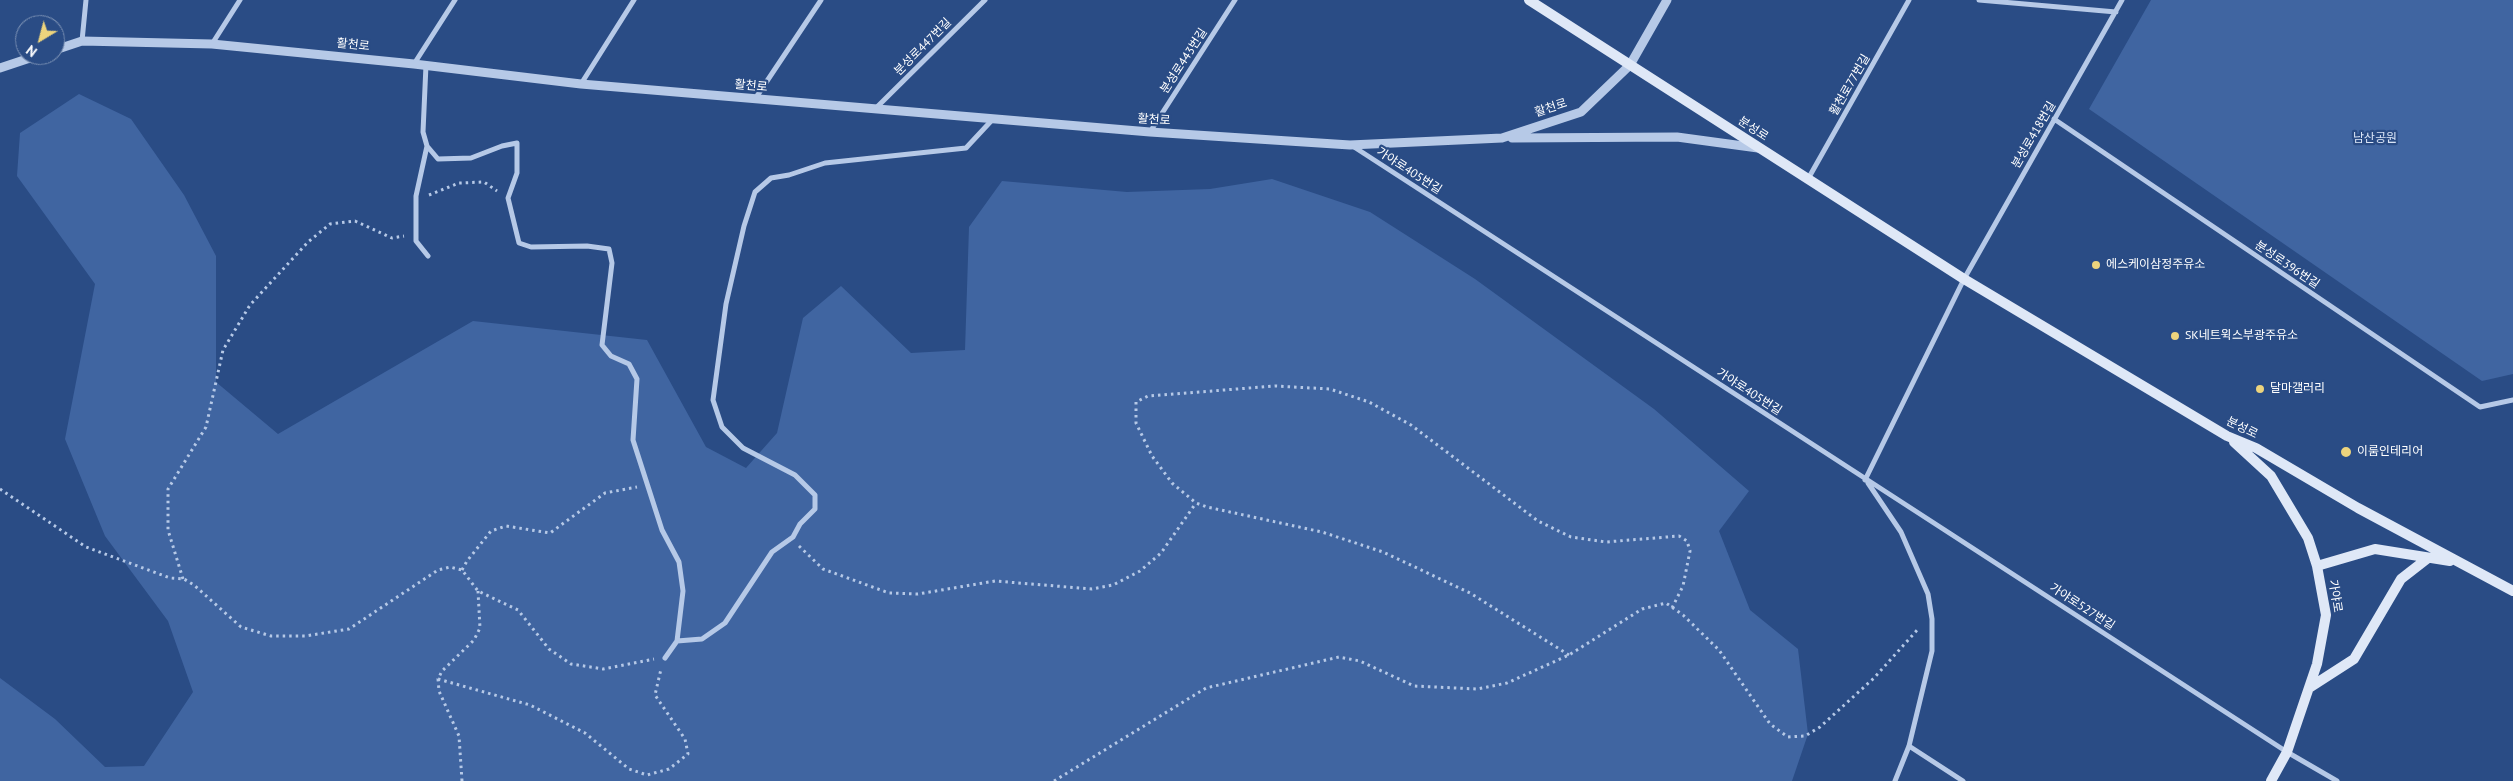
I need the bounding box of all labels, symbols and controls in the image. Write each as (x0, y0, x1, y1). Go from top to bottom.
north arrow (15, 15, 65, 65)
street label: 분성로447번길 (891, 15, 955, 79)
street label: 분성로443번길 (1158, 26, 1210, 96)
street label: 활천로 (336, 36, 370, 54)
text: N (22, 41, 41, 61)
street label: 활천로77번길 (1827, 52, 1873, 118)
street label: 활천로 (734, 77, 768, 95)
street label: 활천로 (1533, 96, 1569, 120)
street label: 분성로418번길 (2009, 99, 2059, 171)
street label: 활천로 (1137, 112, 1171, 128)
street label: 분성로 (1735, 114, 1771, 144)
park label: 남산공원 (2353, 132, 2397, 146)
street label: 가야로405번길 (1374, 145, 1444, 197)
street label: 분성로396번길 (2252, 238, 2322, 292)
place label: 에스케이삼정주유소 (2106, 258, 2205, 272)
marker: 에스케이삼정주유소 (2090, 259, 2102, 271)
place label: SK네트윅스부광주유소 (2185, 329, 2298, 343)
marker: SK네트윅스부광주유소 (2169, 330, 2181, 342)
street label: 가야로405번길 (1714, 366, 1784, 418)
place label: 달마갤러리 (2270, 382, 2325, 396)
marker: 달마갤러리 (2254, 383, 2266, 395)
street label: 분성로 (2224, 414, 2260, 442)
marker: 이룸인테리어 (2339, 445, 2353, 459)
place label: 이룸인테리어 (2357, 445, 2423, 459)
street label: 가야로 (2325, 579, 2345, 613)
street label: 가야로527번길 (2047, 581, 2117, 633)

